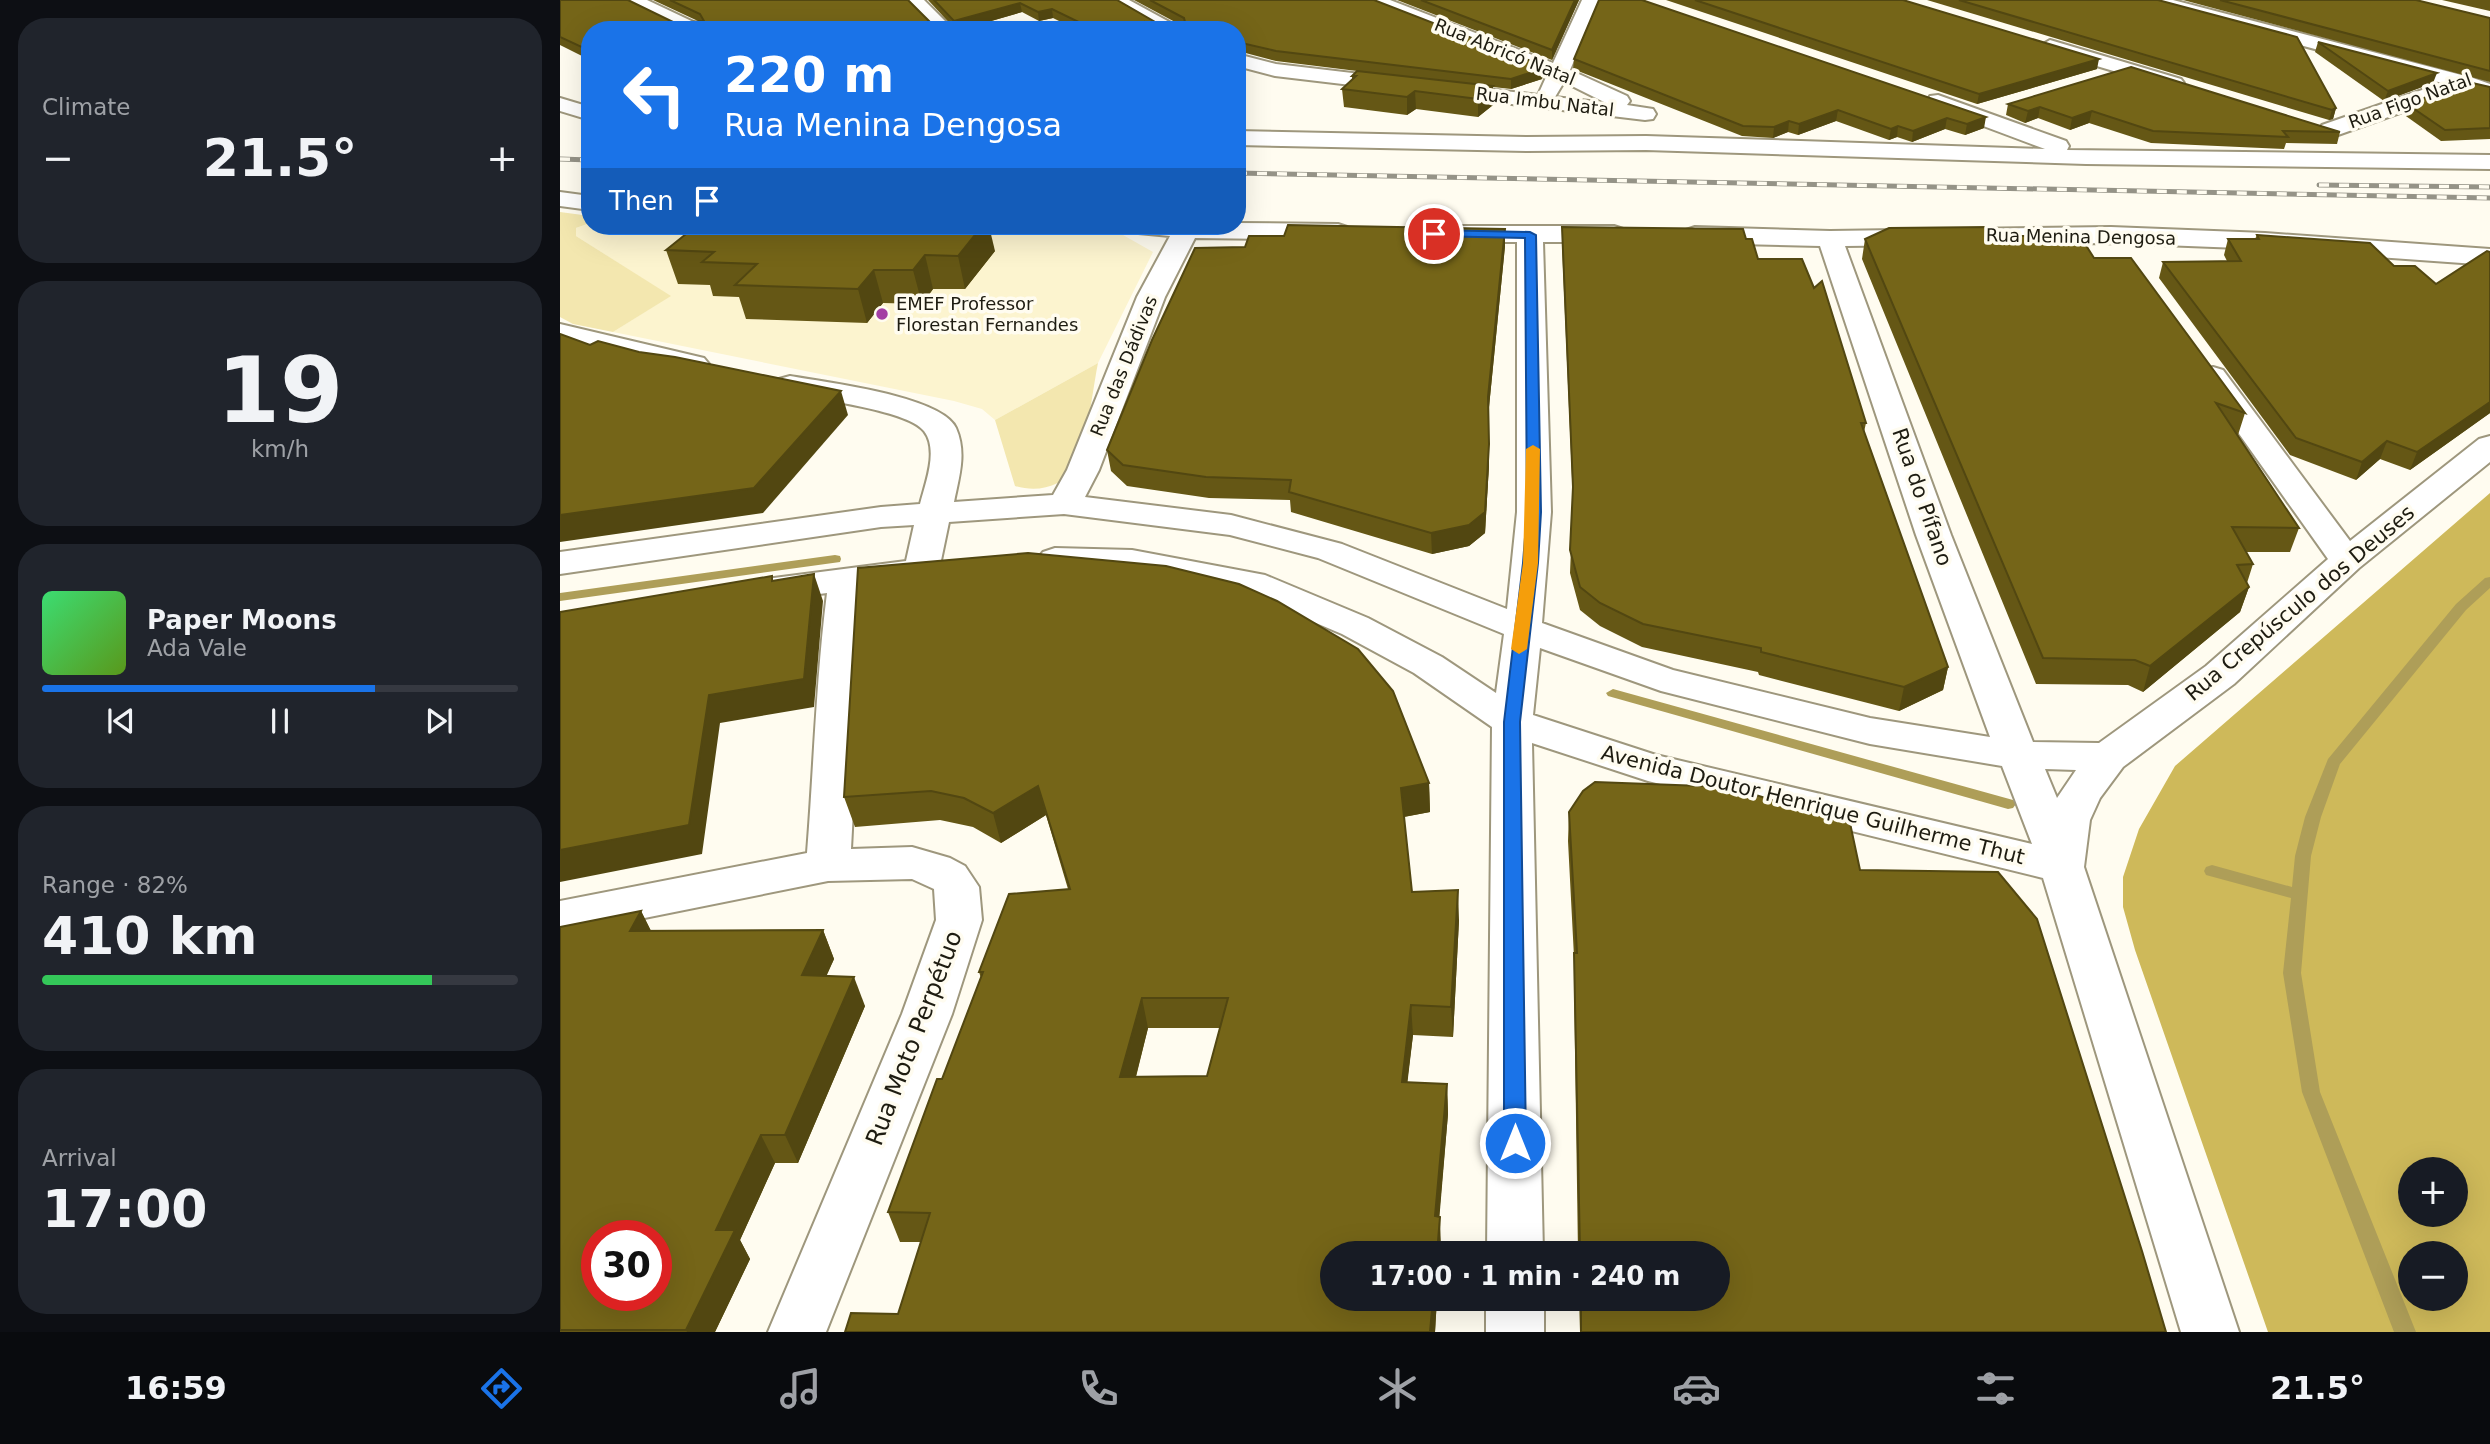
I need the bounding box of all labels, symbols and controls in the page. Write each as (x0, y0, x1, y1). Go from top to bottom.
street label: Rua Abricó Natal (1432, 14, 1579, 89)
text: 220 m (724, 47, 894, 104)
icon: left (609, 49, 700, 140)
street label: Rua Figo Natal (2345, 68, 2474, 133)
street label: Rua Imbu Natal (1475, 83, 1615, 120)
text: Climate (42, 94, 131, 120)
text: Rua Menina Dengosa (724, 106, 1062, 144)
text: 21.5° (203, 128, 357, 188)
text: − (42, 136, 74, 180)
text: + (486, 136, 518, 180)
icon: arrive (688, 182, 726, 220)
text: Then (609, 186, 674, 216)
pin (1404, 204, 1464, 264)
icon: arrive (1415, 215, 1453, 253)
street label: Rua Menina Dengosa (1986, 224, 2176, 249)
street label: Rua das Dádivas (1086, 292, 1161, 439)
place label: EMEF Professor Florestan Fernandes (896, 293, 1078, 335)
marker: EMEF Professor Florestan Fernandes (874, 306, 890, 322)
text: 19 (217, 338, 343, 443)
street label: Rua do Pífano (1887, 425, 1957, 569)
text: km/h (251, 436, 309, 462)
street label: Rua Crepúsculo dos Deuses (2181, 500, 2419, 706)
text: Paper Moons (147, 605, 337, 635)
text: Ada Vale (147, 635, 247, 661)
icon: previous (102, 702, 140, 740)
icon: pause (261, 702, 299, 740)
icon: next (420, 702, 458, 740)
street label: Avenida Doutor Henrique Guilherme Thut (1599, 741, 2027, 869)
text: Range · 82% (42, 872, 188, 898)
text: 410 km (42, 906, 257, 966)
street label: Rua Moto Perpétuo (860, 927, 968, 1149)
position arrow (1478, 1106, 1552, 1180)
text: Arrival (42, 1145, 117, 1171)
map controls (2398, 1157, 2468, 1311)
button: + (2398, 1157, 2468, 1227)
text: 17:00 (42, 1179, 208, 1239)
speed limit sign: 30 (581, 1220, 672, 1311)
button: − (2398, 1241, 2468, 1311)
text: 17:00 · 1 min · 240 m (1370, 1261, 1680, 1291)
icon: directions (477, 1364, 526, 1413)
icon: music (776, 1364, 825, 1413)
icon: phone (1074, 1364, 1123, 1413)
icon: climate (1373, 1364, 1422, 1413)
icon: car (1672, 1364, 1721, 1413)
icon: filters (1971, 1364, 2020, 1413)
text: 16:59 (125, 1369, 227, 1407)
text: 21.5° (2270, 1369, 2365, 1407)

